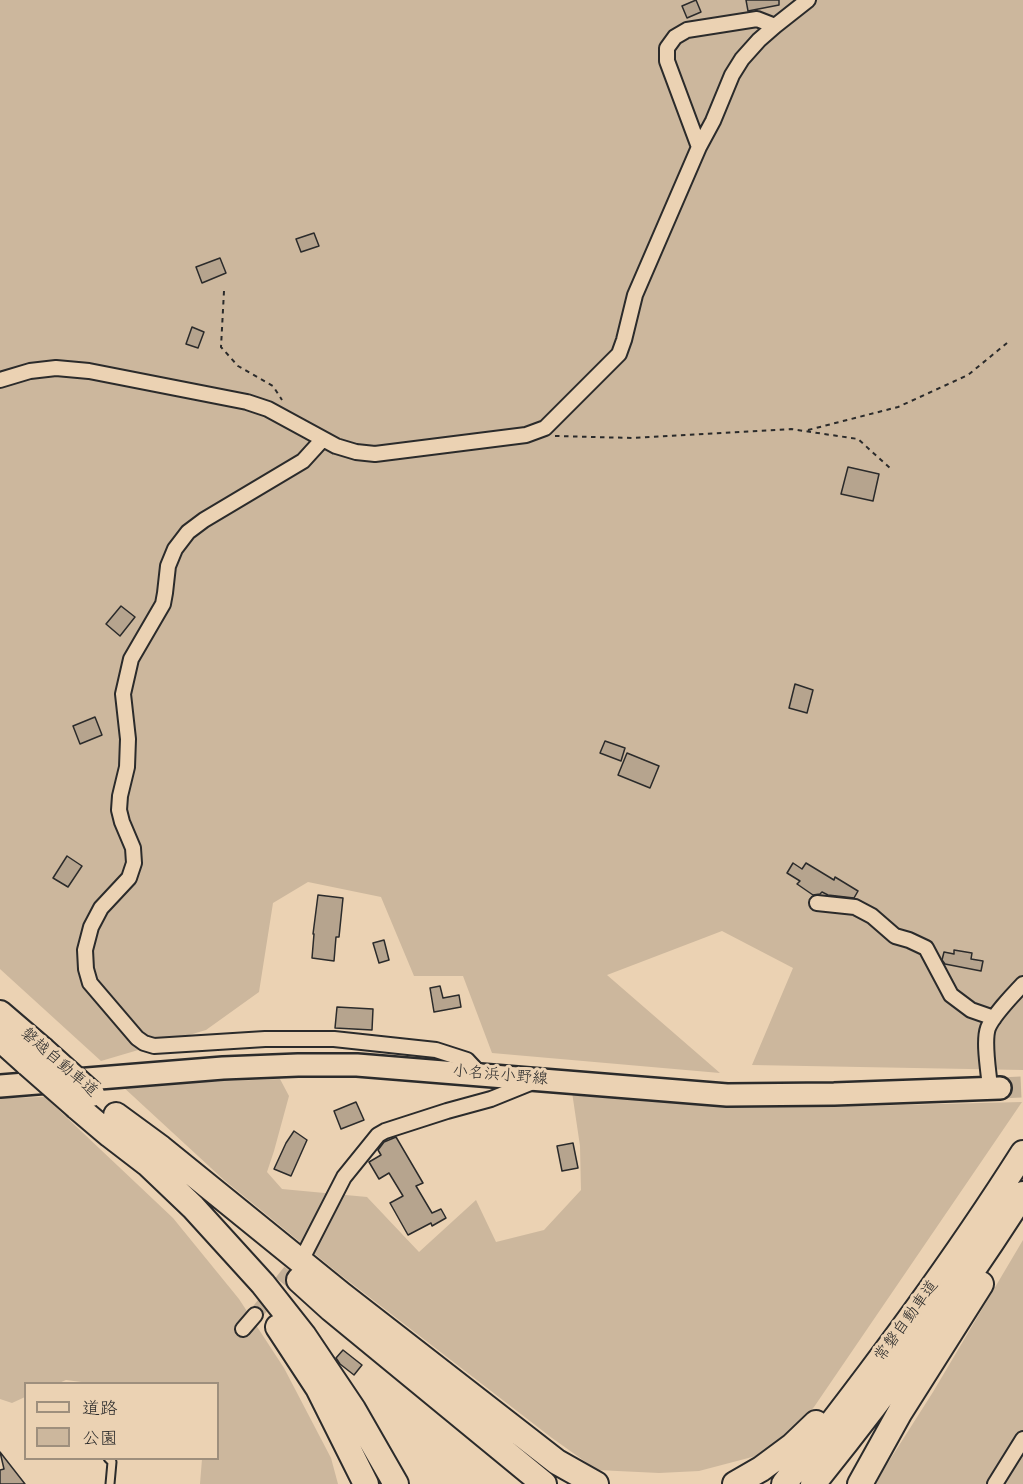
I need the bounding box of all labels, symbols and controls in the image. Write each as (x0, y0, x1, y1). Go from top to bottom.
street label: 磐越自動車道 (15, 1025, 101, 1103)
street label: 小名浜小野線 (451, 1063, 549, 1091)
street label: 常磐自動車道 (872, 1278, 944, 1366)
legend (24, 1382, 219, 1460)
text: 道路 (82, 1400, 118, 1421)
text: 公園 (82, 1430, 118, 1451)

